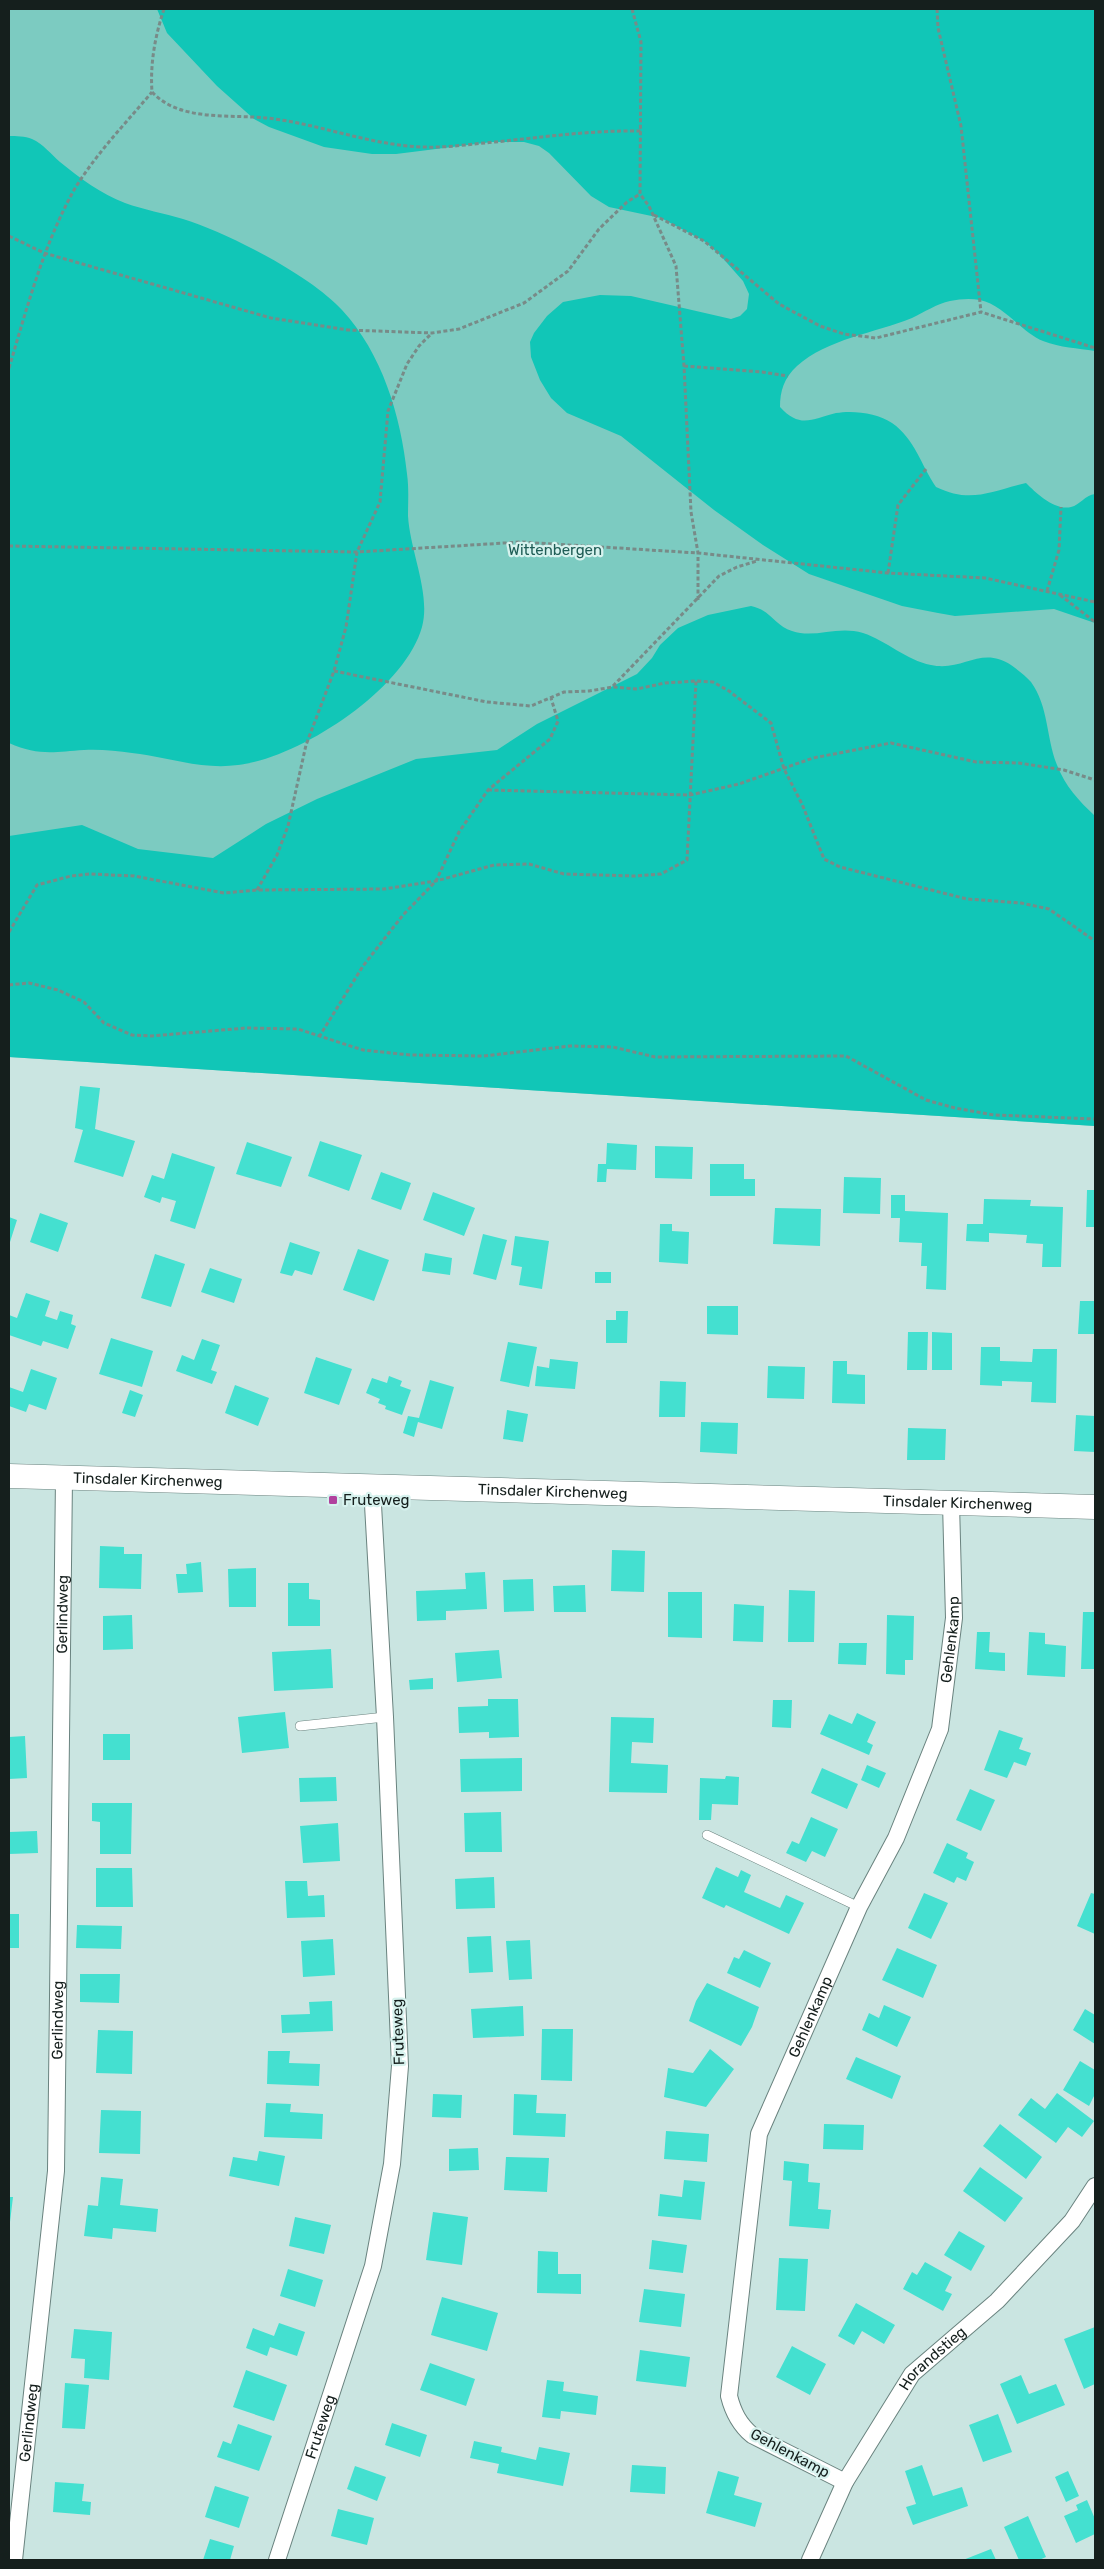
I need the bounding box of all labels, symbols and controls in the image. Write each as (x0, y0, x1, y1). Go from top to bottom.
park label: Wittenbergen (508, 541, 602, 559)
street label: Tinsdaler Kirchenweg (73, 1469, 223, 1491)
street label: Tinsdaler Kirchenweg (478, 1480, 628, 1503)
place label: Fruteweg (343, 1491, 410, 1509)
street label: Tinsdaler Kirchenweg (883, 1492, 1033, 1514)
marker: Fruteweg (327, 1494, 339, 1506)
street label: Gerlindweg (53, 1575, 72, 1654)
street label: Gehlenkamp (937, 1596, 963, 1684)
street label: Gehlenkamp (785, 1973, 836, 2060)
street label: Gerlindweg (48, 1981, 67, 2060)
street label: Fruteweg (388, 1998, 408, 2066)
street label: Horandstieg (895, 2323, 970, 2394)
street label: Gerlindweg (16, 2383, 42, 2463)
street label: Fruteweg (302, 2392, 339, 2461)
street label: Gehlenkamp (747, 2425, 833, 2481)

